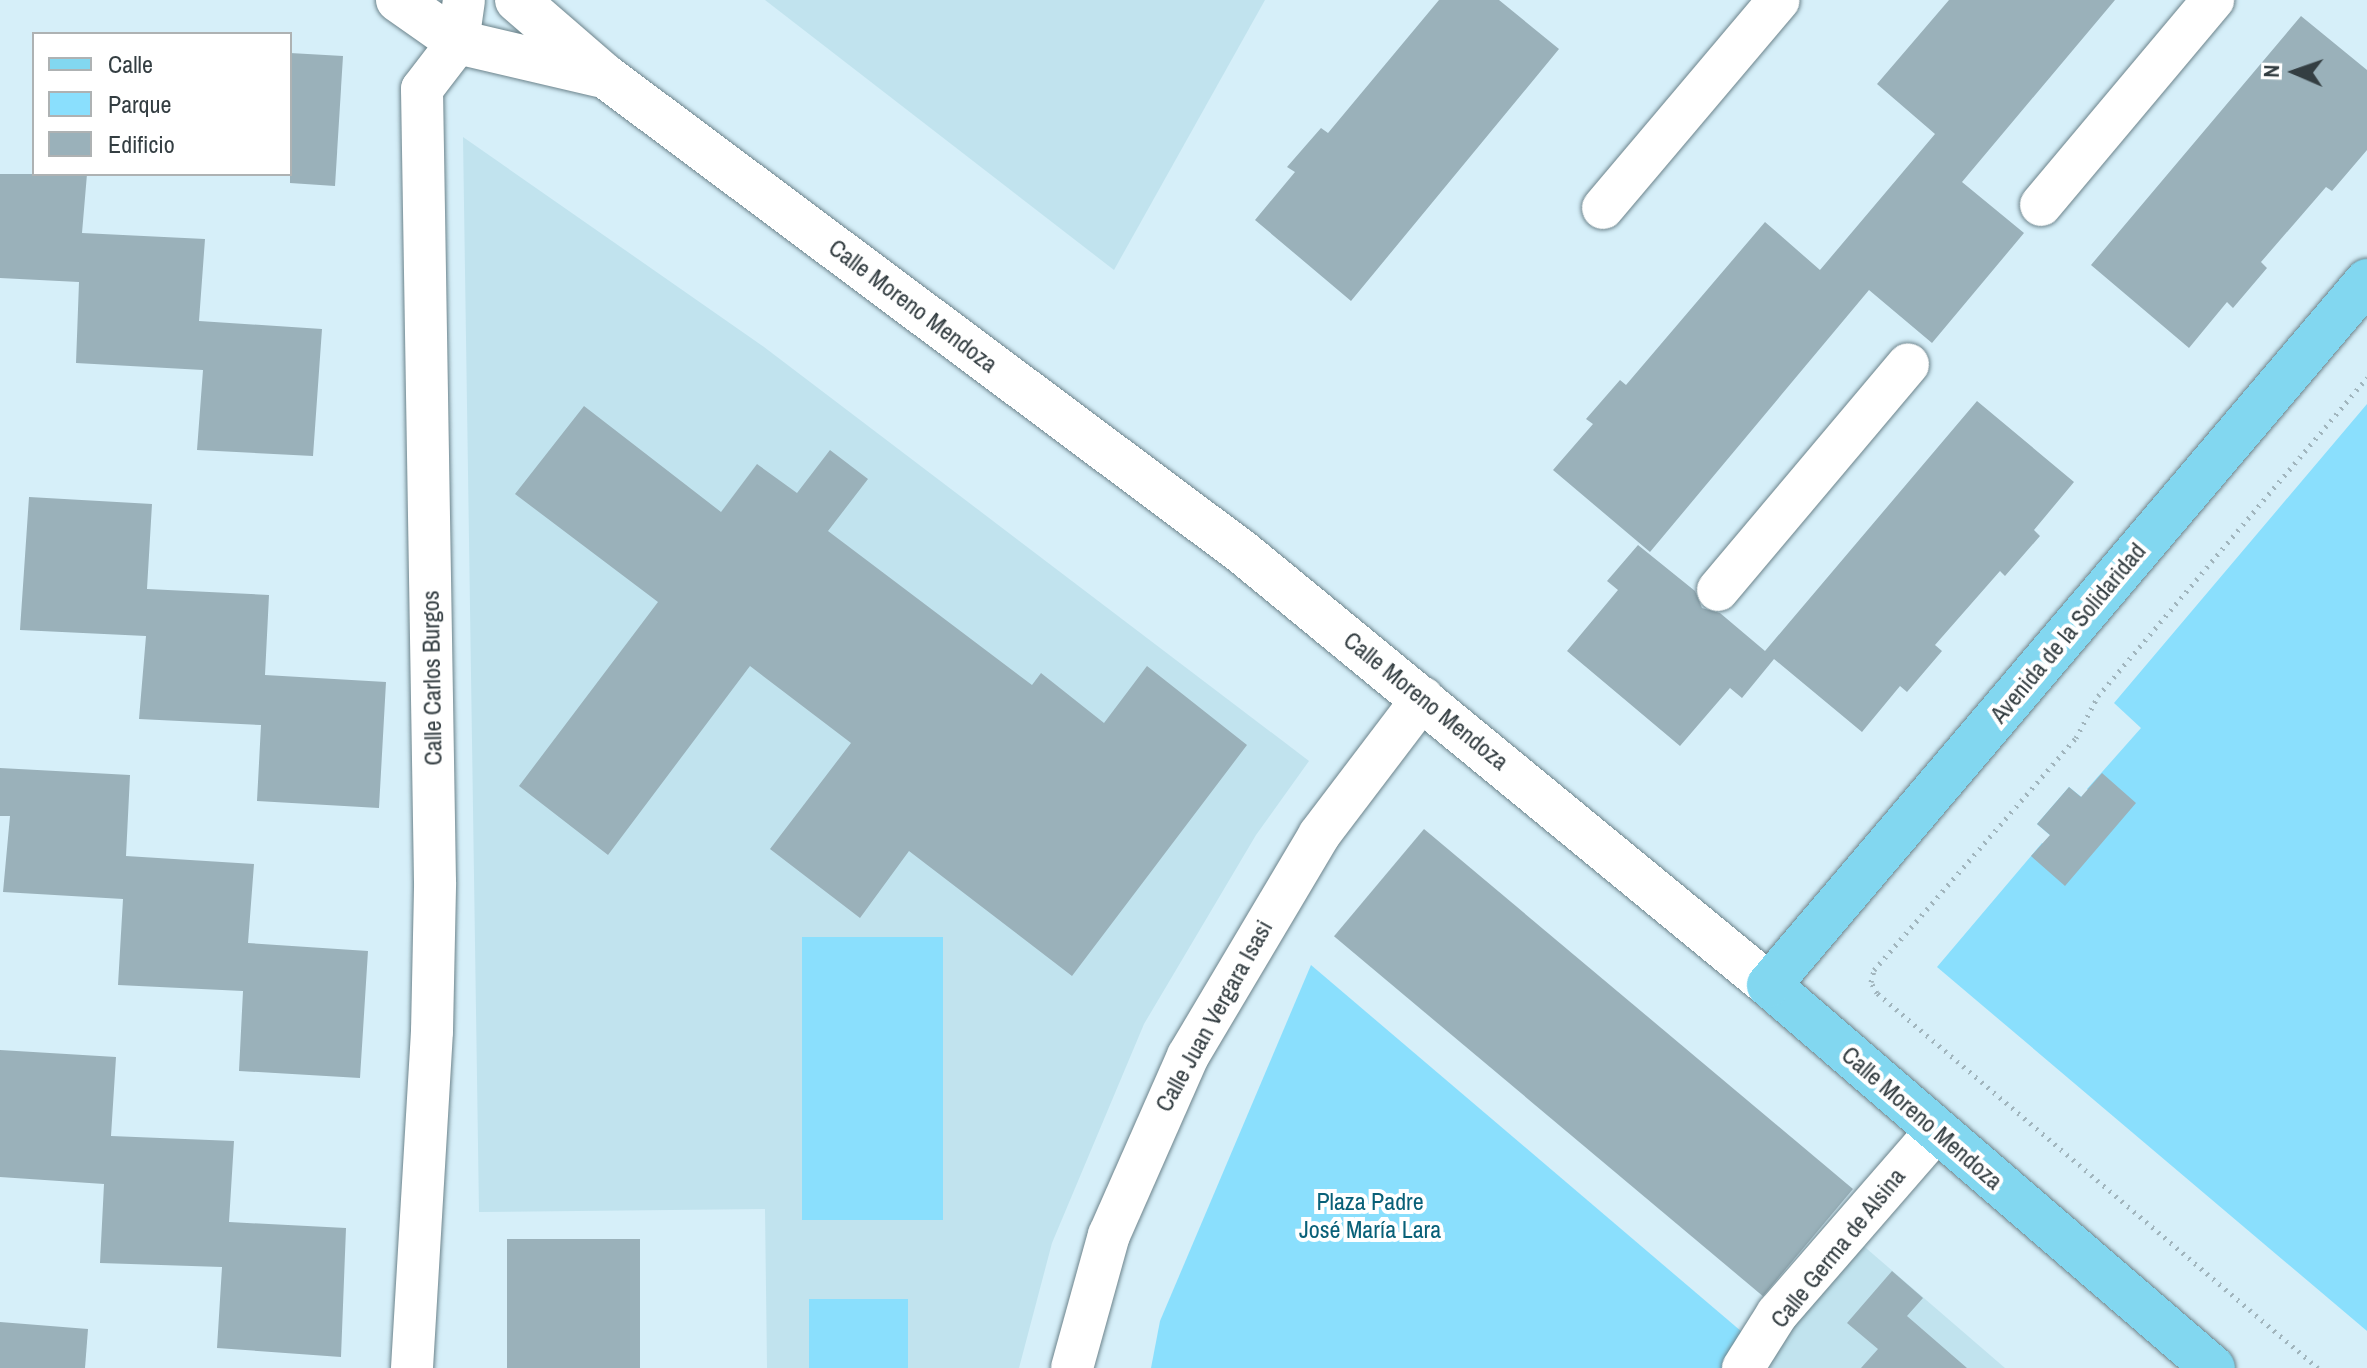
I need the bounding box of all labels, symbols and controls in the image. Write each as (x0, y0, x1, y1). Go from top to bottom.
legend (32, 32, 292, 176)
north arrow (2255, 32, 2335, 112)
text: Calle (108, 48, 153, 80)
text: N (2256, 64, 2286, 78)
text: Parque (108, 88, 171, 120)
text: Edificio (108, 128, 175, 160)
street label: Calle Moreno Mendoza (823, 233, 1003, 379)
street label: Avenida de la Solidaridad (1984, 537, 2152, 729)
street label: Calle Carlos Burgos (416, 590, 448, 766)
street label: Calle Moreno Mendoza (1338, 626, 1514, 776)
street label: Calle Juan Vergara Isasi (1149, 915, 1279, 1117)
street label: Calle Moreno Mendoza (1836, 1040, 2008, 1196)
street label: Calle Germa de Alsina (1765, 1162, 1911, 1334)
park label: Plaza Padre José María Lara (1299, 1188, 1441, 1244)

